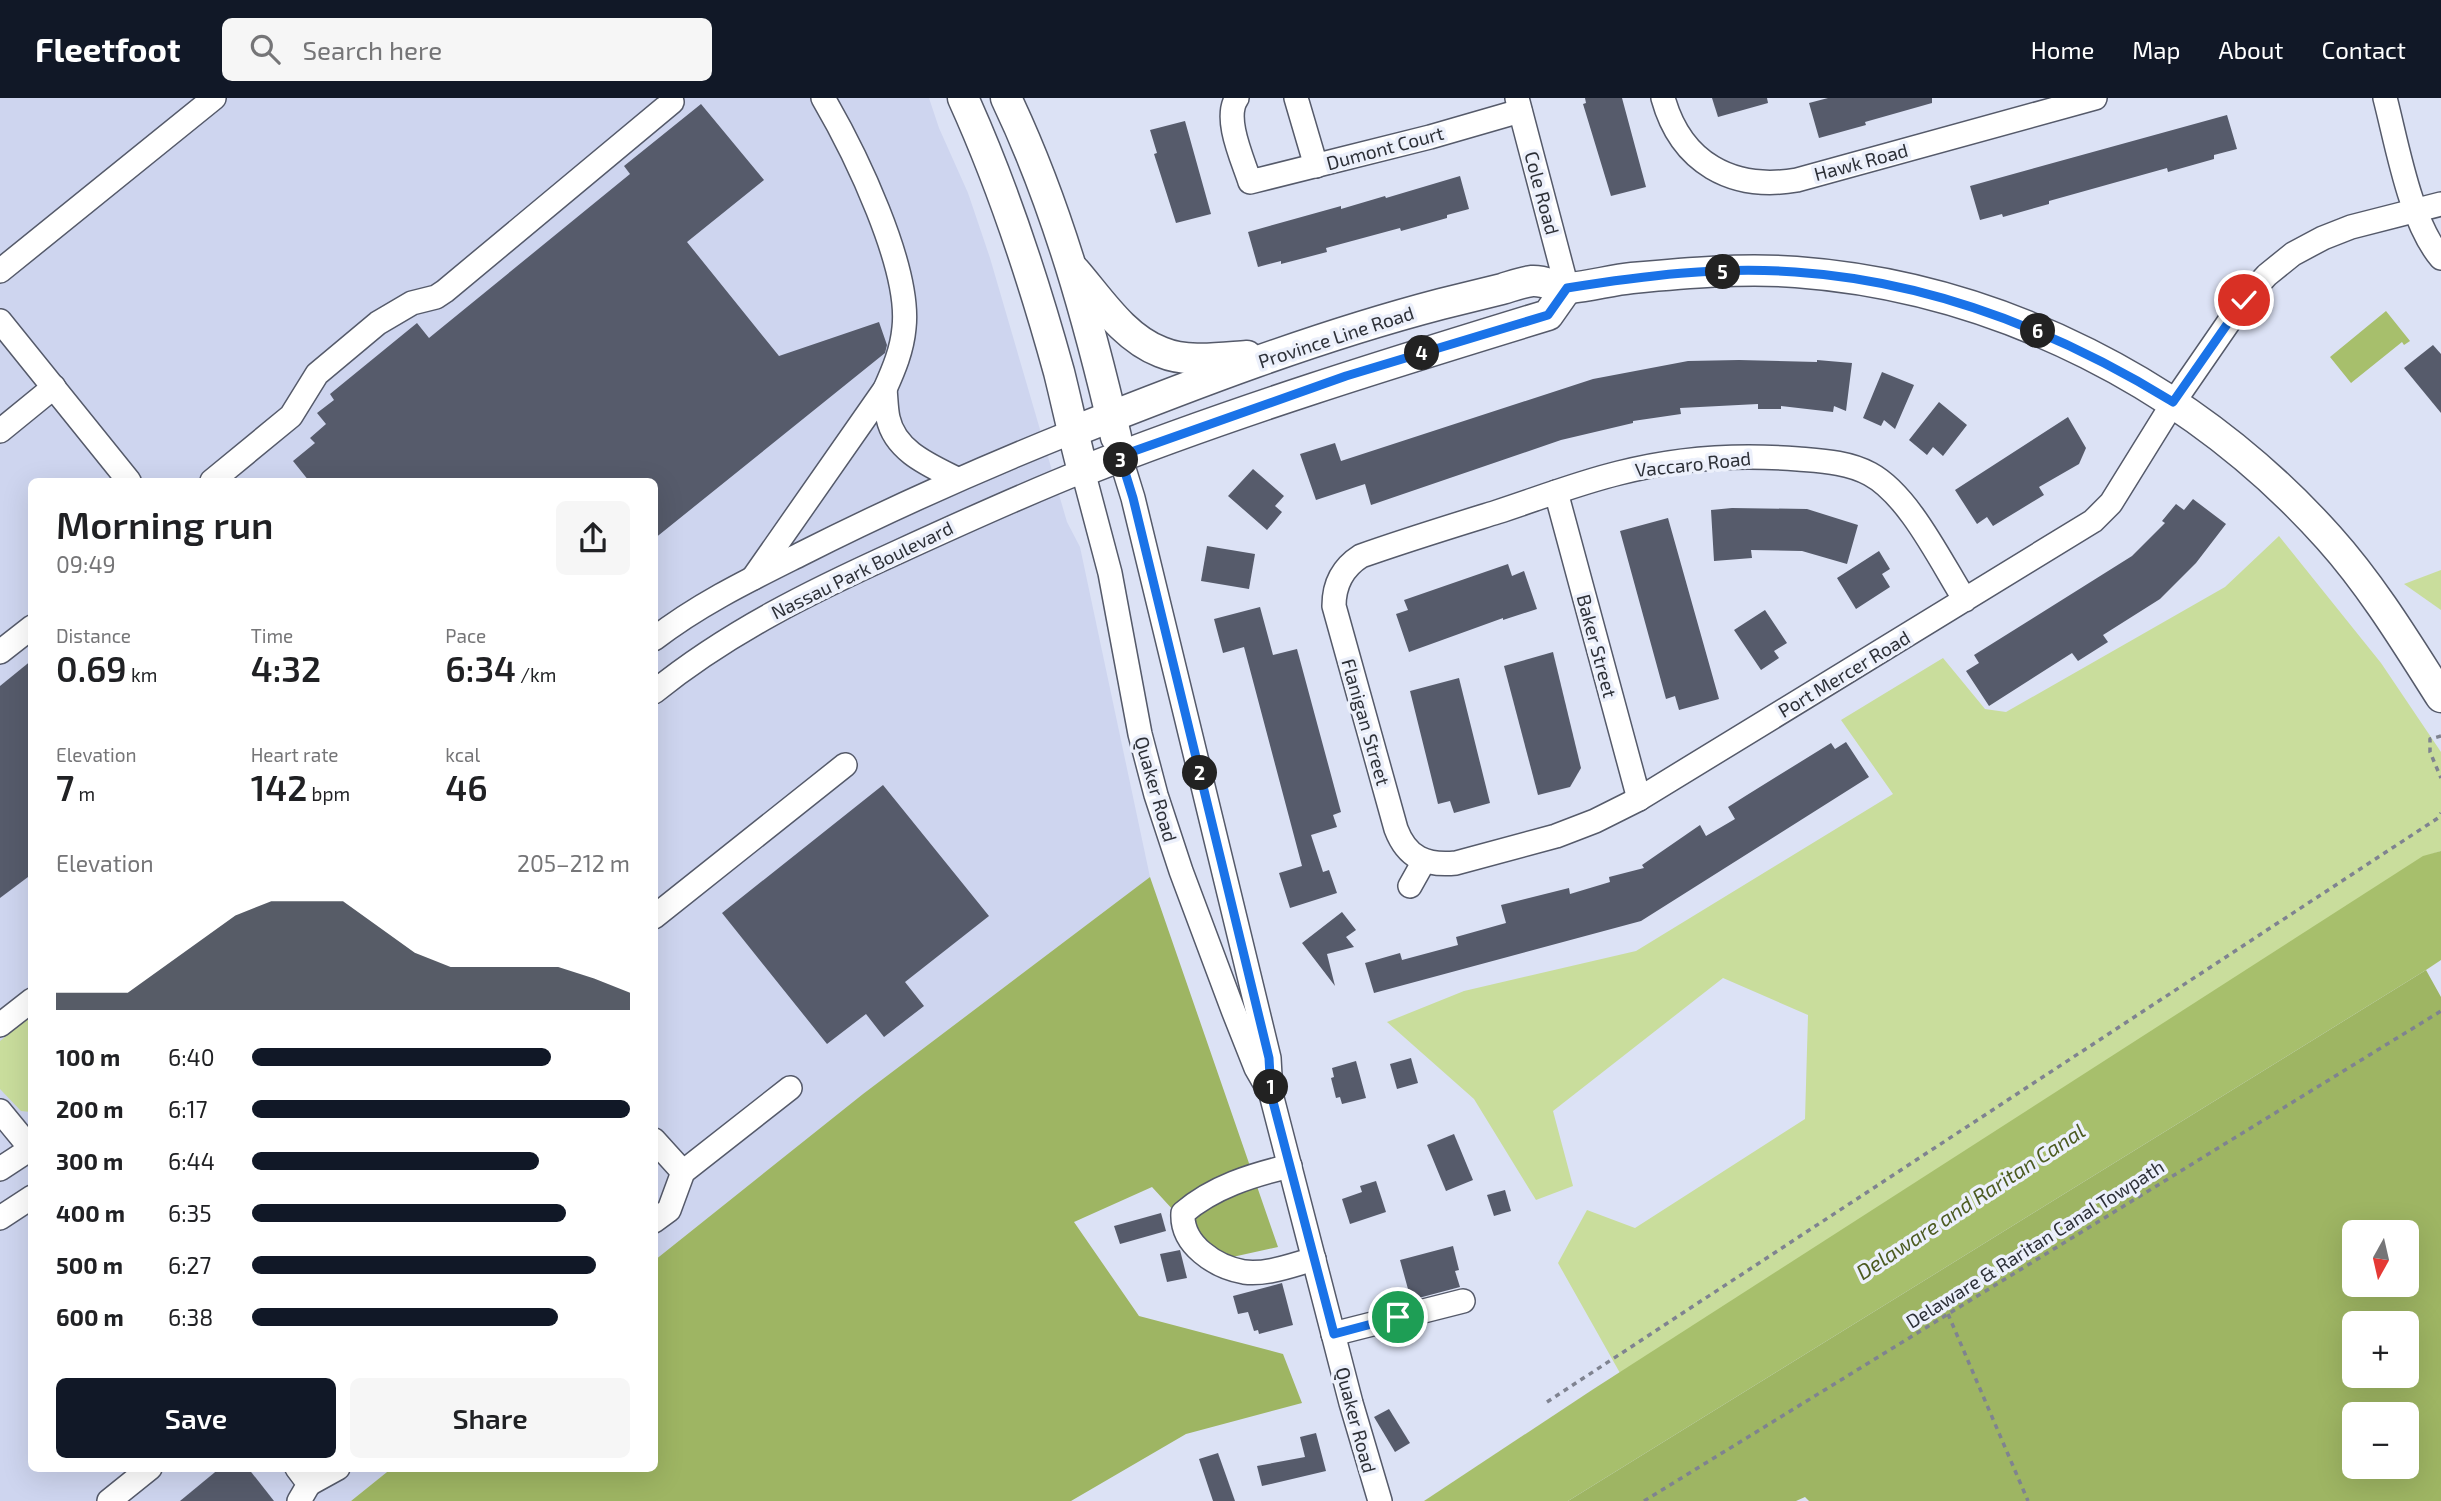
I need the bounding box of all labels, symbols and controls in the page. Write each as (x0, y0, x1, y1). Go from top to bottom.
search box (222, 18, 712, 81)
text: Fleetfoot (35, 29, 180, 69)
icon: search (246, 30, 284, 68)
text: Search here (302, 34, 442, 65)
text: Home (2031, 35, 2094, 64)
text: Map (2132, 35, 2180, 64)
text: About (2218, 35, 2284, 64)
text: Contact (2322, 35, 2406, 64)
street label: Dumont Court (1324, 121, 1446, 174)
street label: Hawk Road (1811, 138, 1910, 185)
street label: Cole Road (1520, 149, 1565, 237)
pin: 5 (1706, 254, 1740, 290)
text: 5 (1717, 260, 1728, 283)
pin (2214, 270, 2274, 330)
icon: check (2225, 281, 2263, 319)
street label: Province Line Road (1255, 300, 1417, 373)
pin: 6 (2021, 314, 2056, 348)
text: 6 (2032, 319, 2043, 342)
pin: 4 (1404, 336, 1440, 370)
text: 4 (1415, 341, 1428, 364)
pin: 3 (1104, 442, 1138, 478)
street label: Vaccaro Road (1634, 446, 1752, 481)
text: 3 (1115, 448, 1126, 471)
text: Morning run (56, 501, 274, 547)
button: share (556, 501, 630, 575)
street label: Nassau Park Boulevard (767, 515, 956, 624)
text: 09:49 (56, 550, 116, 578)
street label: Baker Street (1573, 592, 1622, 700)
text: Distance (56, 624, 131, 647)
text: Time (251, 624, 293, 647)
text: Pace (445, 624, 486, 647)
street label: Port Mercer Road (1774, 625, 1914, 722)
text: 0.69 (56, 647, 127, 689)
text: 4:32 (251, 647, 321, 689)
text: 6:34 (445, 647, 516, 689)
street label: Flanigan Street (1337, 656, 1396, 788)
text: km (127, 663, 157, 686)
text: /km (516, 663, 556, 686)
street label: Quaker Road (1130, 733, 1183, 844)
text: Elevation (56, 743, 137, 766)
text: Heart rate (251, 743, 339, 766)
text: kcal (445, 743, 480, 766)
pin: 2 (1182, 756, 1218, 790)
text: 2 (1194, 761, 1205, 784)
text: 7 (56, 766, 74, 808)
text: 142 (251, 766, 307, 808)
text: 46 (445, 766, 488, 808)
text: m (74, 782, 95, 805)
text: bpm (307, 782, 350, 805)
text: Elevation (56, 849, 154, 877)
text: 205–212 m (517, 849, 630, 877)
text: 100 m (56, 1043, 120, 1071)
text: 6:40 (168, 1043, 215, 1071)
pin: 1 (1254, 1070, 1288, 1104)
text: 1 (1266, 1075, 1275, 1098)
text: 200 m (56, 1095, 124, 1123)
text: 6:17 (168, 1095, 208, 1123)
water label: Delaware and Raritan Canal (1851, 1117, 2089, 1284)
text: 300 m (56, 1147, 123, 1175)
text: 6:44 (168, 1147, 215, 1175)
street label: Delaware & Raritan Canal Towpath (1902, 1154, 2168, 1333)
text: 400 m (56, 1199, 125, 1227)
text: 6:35 (168, 1199, 212, 1227)
north arrow (2342, 1220, 2418, 1297)
map controls (2342, 1220, 2419, 1479)
text: 500 m (56, 1251, 123, 1279)
text: 6:27 (168, 1251, 211, 1279)
pin (1368, 1287, 1428, 1347)
icon: arrive (1379, 1298, 1417, 1336)
text: 600 m (56, 1303, 124, 1331)
text: 6:38 (168, 1303, 213, 1331)
button: + (2342, 1311, 2419, 1388)
street label: Quaker Road (1331, 1364, 1382, 1475)
button: Save (56, 1378, 336, 1458)
button: Share (350, 1378, 630, 1458)
button: − (2342, 1402, 2419, 1479)

